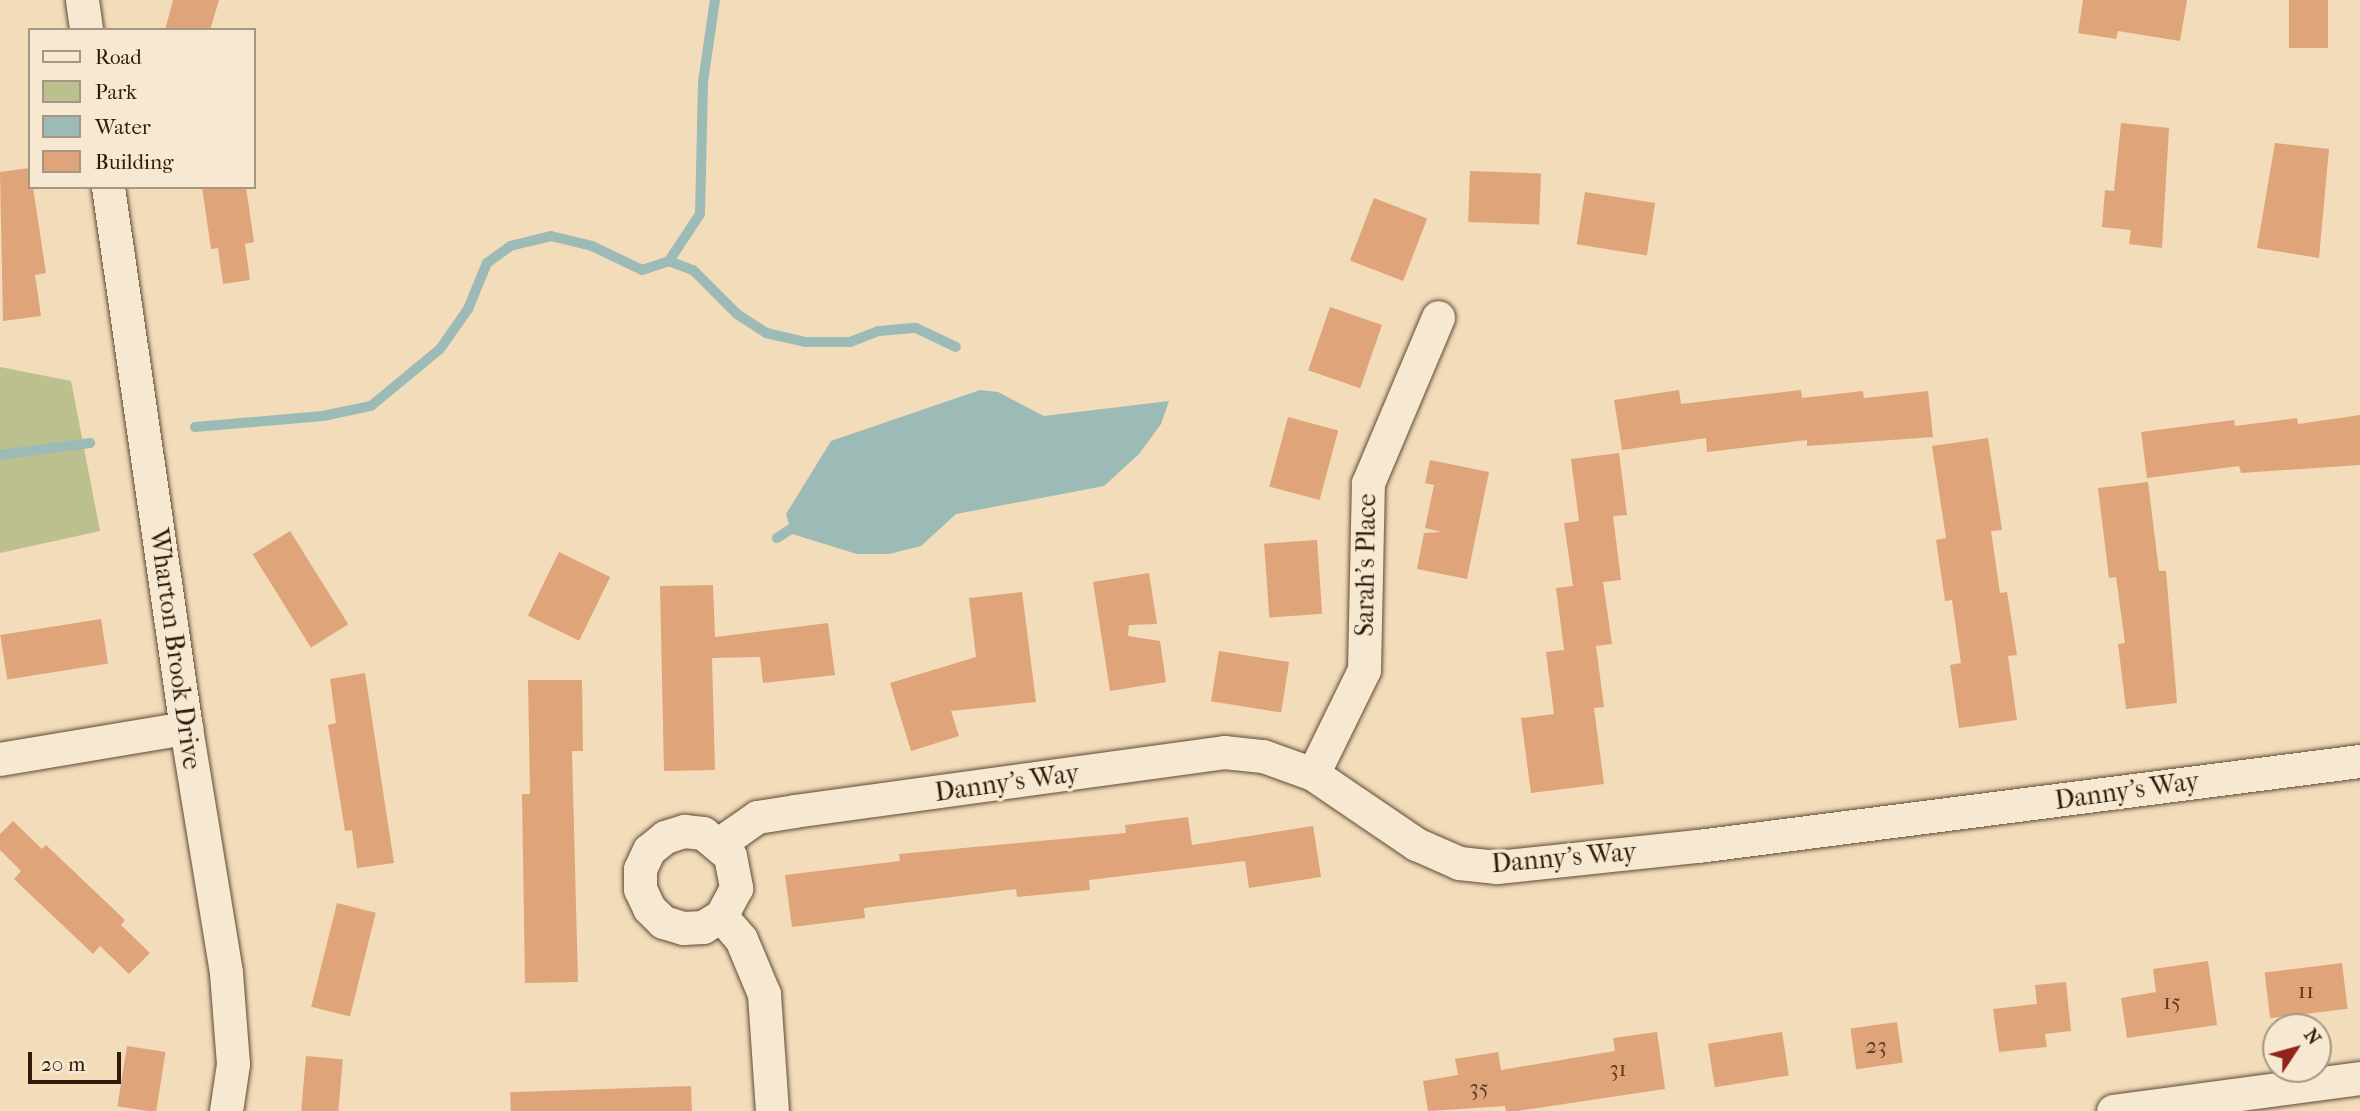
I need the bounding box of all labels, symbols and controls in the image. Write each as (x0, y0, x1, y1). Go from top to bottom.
legend (28, 28, 256, 189)
text: Road (95, 45, 142, 69)
text: Park (95, 80, 137, 104)
text: Water (95, 115, 151, 139)
text: Building (95, 150, 173, 174)
street label: Sarah's Place (1349, 493, 1383, 637)
street label: Wharton Brook Drive (143, 527, 207, 771)
street label: Danny's Way (933, 757, 1081, 809)
street label: Danny's Way (2053, 765, 2201, 817)
street label: Danny's Way (1490, 836, 1638, 880)
house number: 11 (2298, 977, 2314, 1005)
house number: 15 (2163, 988, 2181, 1016)
north arrow (2262, 1013, 2332, 1083)
text: N (2299, 1025, 2326, 1049)
house number: 23 (1865, 1032, 1887, 1060)
scale bar (32, 1038, 124, 1082)
text: 20 m (41, 1052, 85, 1076)
house number: 31 (1609, 1055, 1627, 1083)
house number: 35 (1469, 1074, 1489, 1102)

